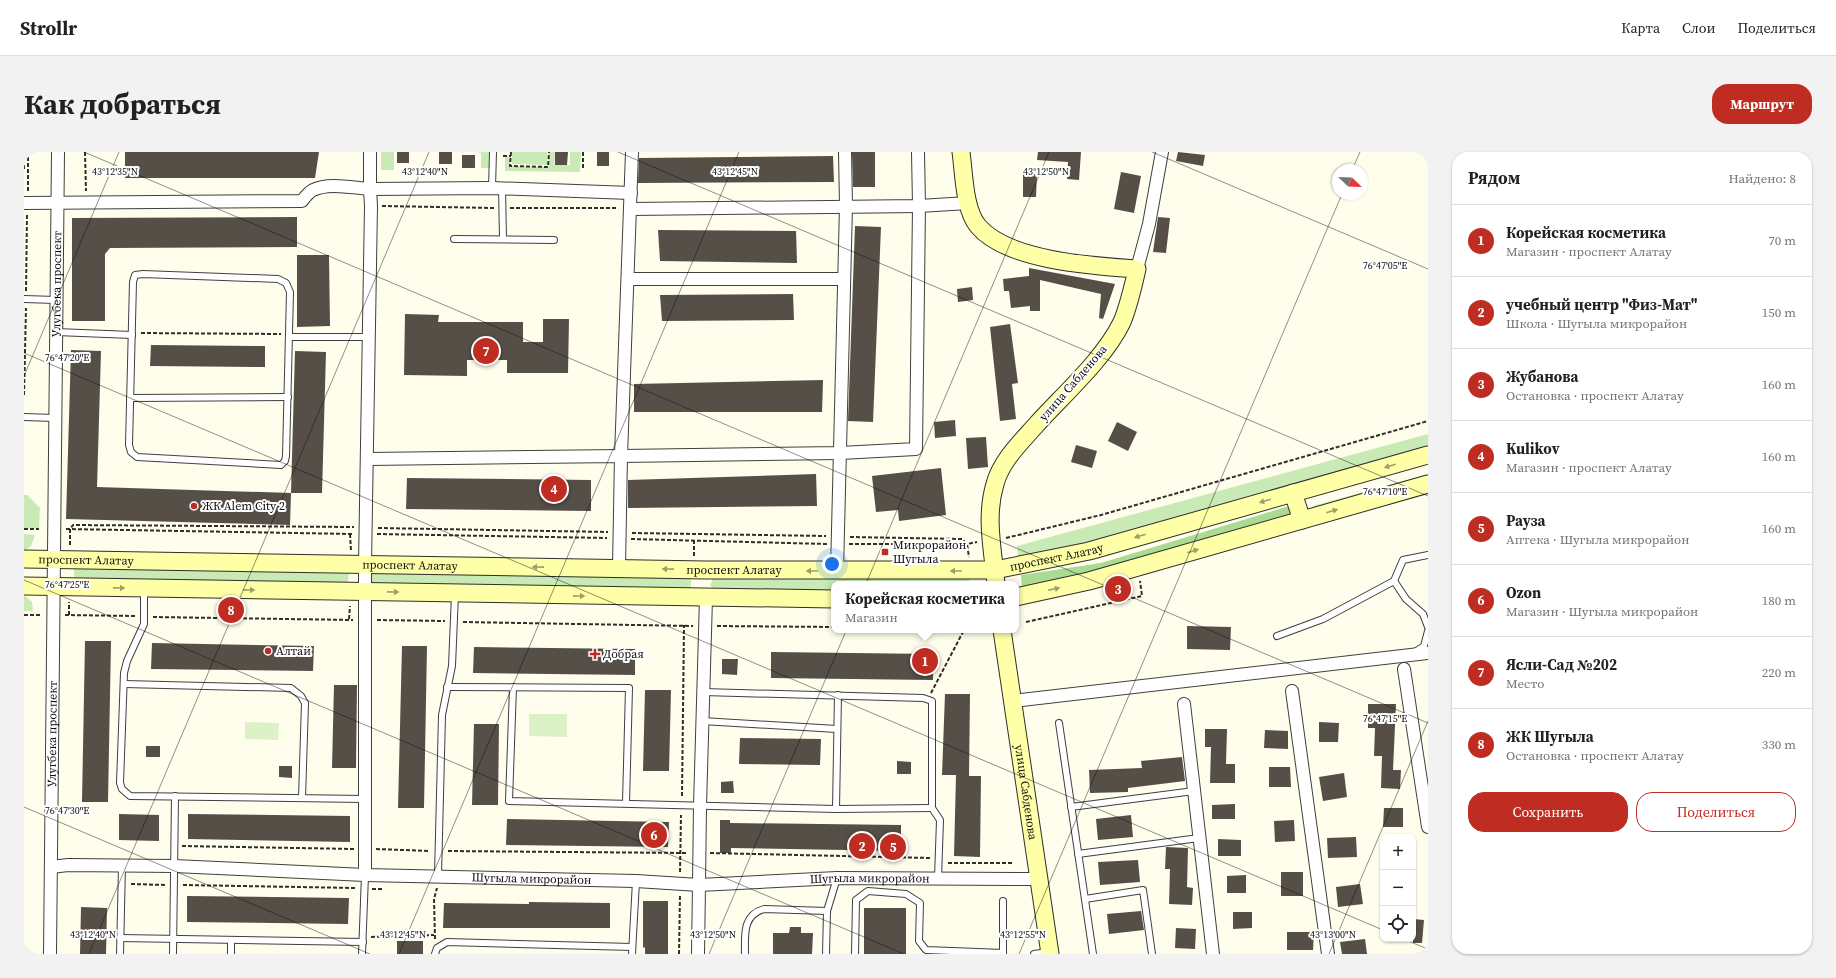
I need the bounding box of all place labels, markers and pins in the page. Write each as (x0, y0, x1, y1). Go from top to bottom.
pin: 7 (473, 336, 499, 366)
pin: 4 (541, 474, 567, 504)
place label: ЖК Alem City 2 (202, 498, 285, 514)
marker: ЖК Alem City 2 (189, 501, 199, 511)
place label: Микрорайон Шугыла (893, 537, 967, 567)
marker: Микрорайон Шугыла (880, 547, 890, 557)
pin: 3 (1105, 574, 1131, 604)
pin: 8 (218, 595, 244, 625)
place label: Алтай (276, 643, 311, 659)
marker: Алтай (263, 646, 273, 656)
place label: Добрая (603, 646, 644, 662)
pin: 1 (912, 646, 938, 676)
marker: Добрая (590, 649, 600, 659)
pin: 6 (641, 820, 667, 850)
pin: 2 (849, 831, 875, 861)
pin: 5 (880, 832, 906, 862)

